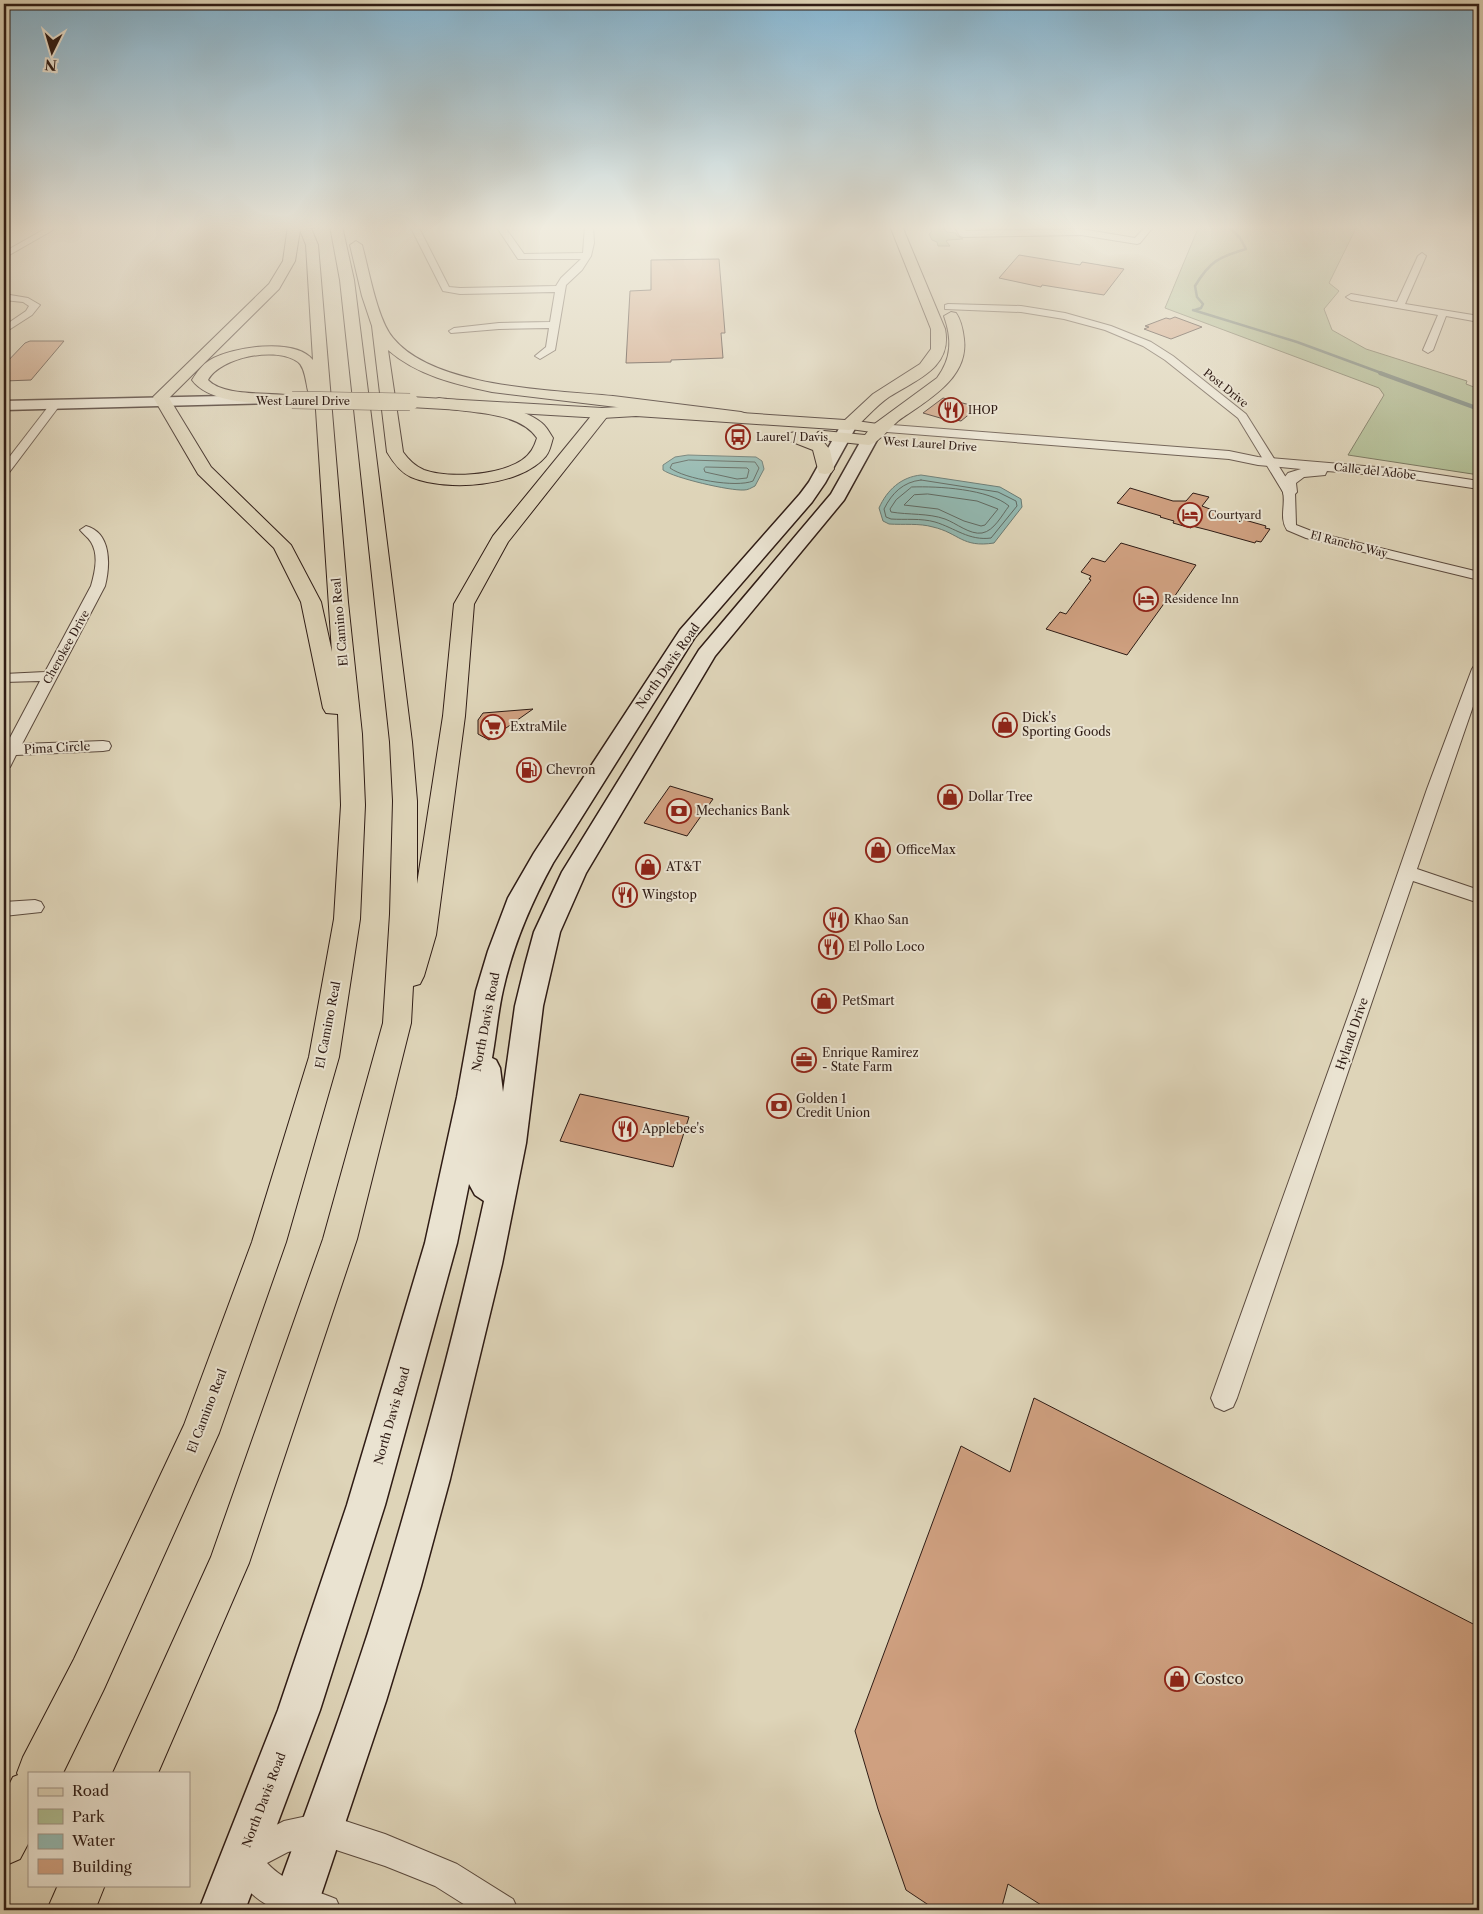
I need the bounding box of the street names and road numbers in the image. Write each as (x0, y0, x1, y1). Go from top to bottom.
street label: Post Drive (1201, 366, 1251, 410)
street label: West Laurel Drive (255, 394, 350, 408)
street label: West Laurel Drive (882, 434, 977, 454)
street label: Calle del Adobe (1333, 460, 1417, 482)
street label: El Rancho Way (1309, 528, 1390, 561)
street label: El Camino Real (328, 577, 351, 667)
street label: Cherokee Drive (40, 608, 92, 686)
street label: North Davis Road (632, 620, 703, 711)
street label: Pima Circle (23, 738, 91, 757)
street label: North Davis Road (469, 970, 503, 1073)
street label: El Camino Real (312, 979, 343, 1070)
street label: Hyland Drive (1332, 995, 1371, 1072)
street label: North Davis Road (370, 1365, 413, 1466)
street label: El Camino Real (184, 1366, 230, 1455)
street label: North Davis Road (238, 1749, 289, 1850)

